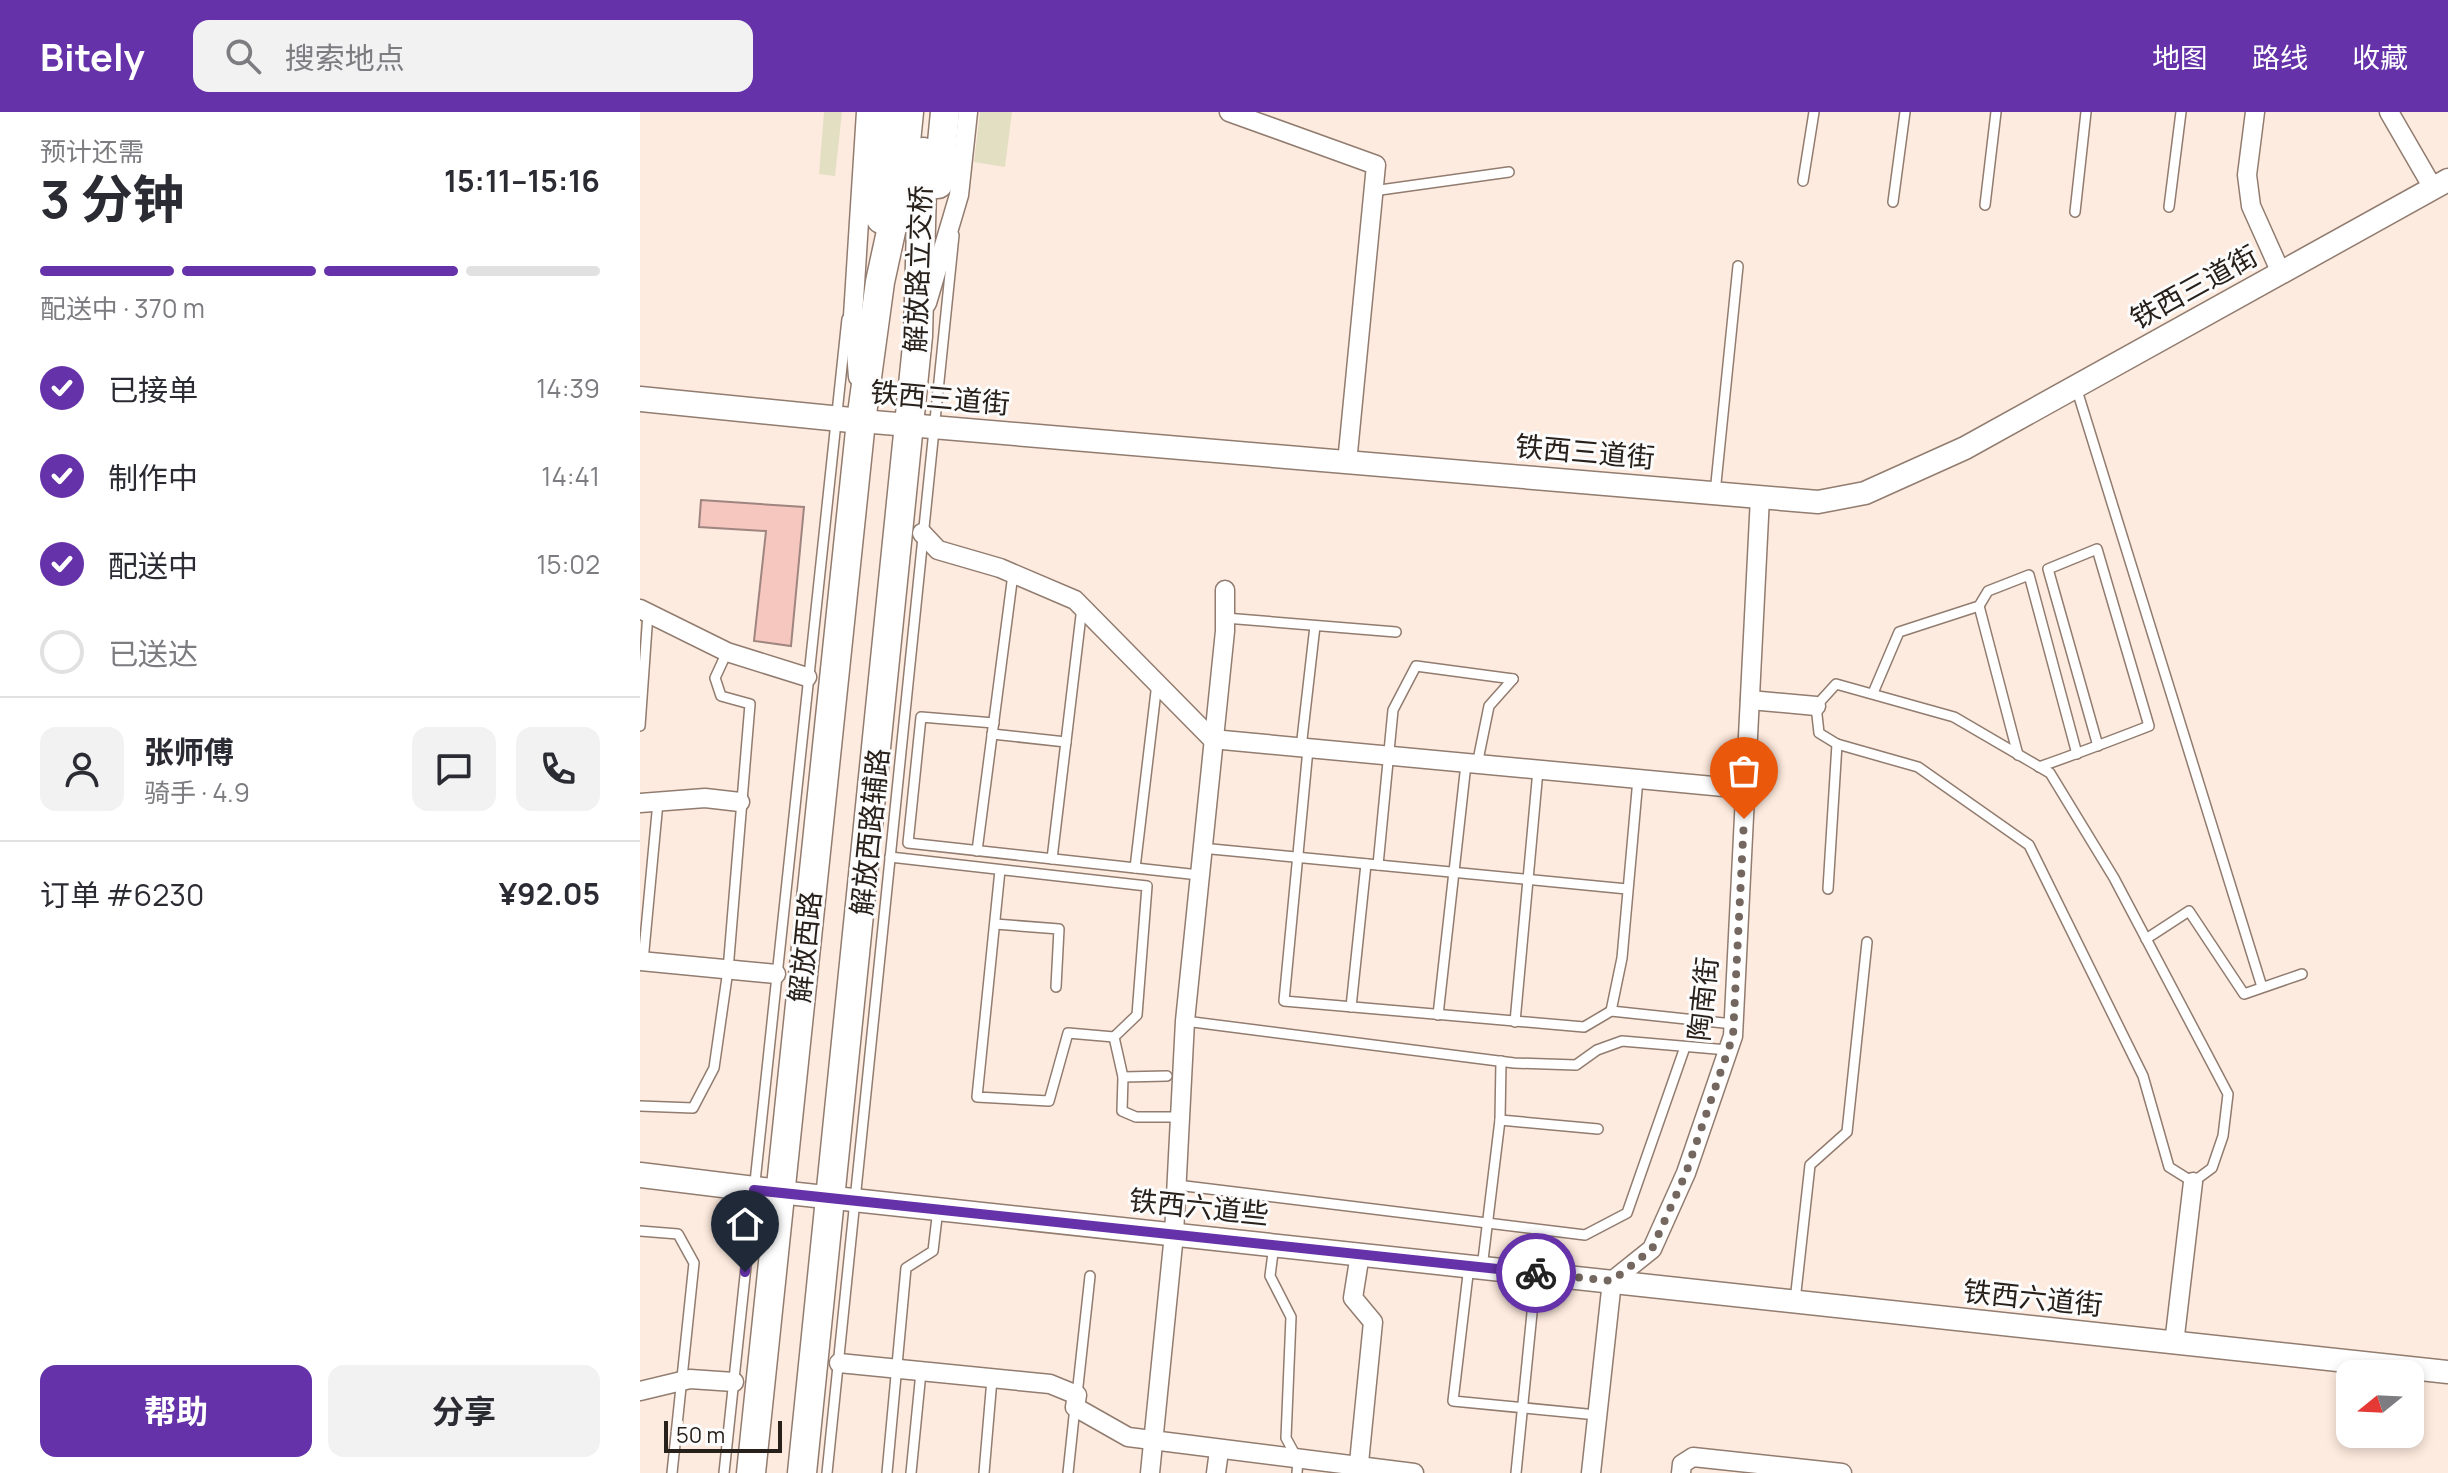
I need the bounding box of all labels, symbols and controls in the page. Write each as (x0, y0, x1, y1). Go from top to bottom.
search box (193, 20, 753, 92)
text: Bitely (40, 30, 145, 82)
icon: search (221, 34, 265, 78)
text: 搜索地点 (285, 37, 405, 78)
text: 地图 (2152, 38, 2208, 76)
text: 路线 (2252, 38, 2308, 76)
text: 收藏 (2352, 38, 2408, 76)
text: 预计还需 (40, 133, 144, 169)
text: 15:11–15:16 (444, 160, 600, 201)
text: 3 分钟 (40, 163, 185, 234)
street label: 解放路立交桥 (895, 184, 939, 354)
street label: 铁西三道街 (2123, 236, 2264, 337)
text: 配送中 · 370 m (40, 290, 205, 326)
icon: check (40, 366, 84, 410)
text: 已接单 (108, 369, 198, 410)
text: 14:39 (536, 370, 600, 406)
street label: 铁西三道街 (869, 372, 1011, 422)
street label: 铁西三道街 (1514, 426, 1656, 476)
icon: check (40, 454, 84, 498)
text: 制作中 (108, 457, 198, 498)
text: 14:41 (541, 458, 600, 494)
icon: check (40, 542, 84, 586)
text: 配送中 (108, 545, 198, 586)
text: 15:02 (536, 546, 600, 582)
text: 已送达 (108, 633, 198, 674)
button: person (40, 727, 124, 811)
button: chat (412, 727, 496, 811)
button: phone (516, 727, 600, 811)
text: 张师傅 (144, 731, 234, 772)
pin (1710, 737, 1778, 819)
street label: 解放西路辅路 (841, 746, 897, 917)
icon: bag (1722, 749, 1766, 793)
text: 骑手 · 4.9 (144, 774, 250, 810)
text: ¥92.05 (499, 873, 600, 914)
text: 订单 #6230 (40, 874, 204, 915)
street label: 解放西路 (779, 889, 829, 1005)
street label: 陶南街 (1679, 955, 1725, 1043)
street label: 铁西六道些 (1127, 1180, 1271, 1232)
pin (711, 1190, 779, 1272)
icon: home (723, 1202, 767, 1246)
courier (1496, 1233, 1576, 1313)
icon: bike (1514, 1251, 1558, 1295)
street label: 铁西六道街 (1961, 1271, 2105, 1323)
north arrow (2336, 1360, 2424, 1448)
map controls (2336, 1360, 2424, 1448)
button: 帮助 (40, 1365, 312, 1457)
button: 分享 (328, 1365, 600, 1457)
scale bar (664, 1417, 782, 1453)
text: 50 m (676, 1420, 725, 1450)

